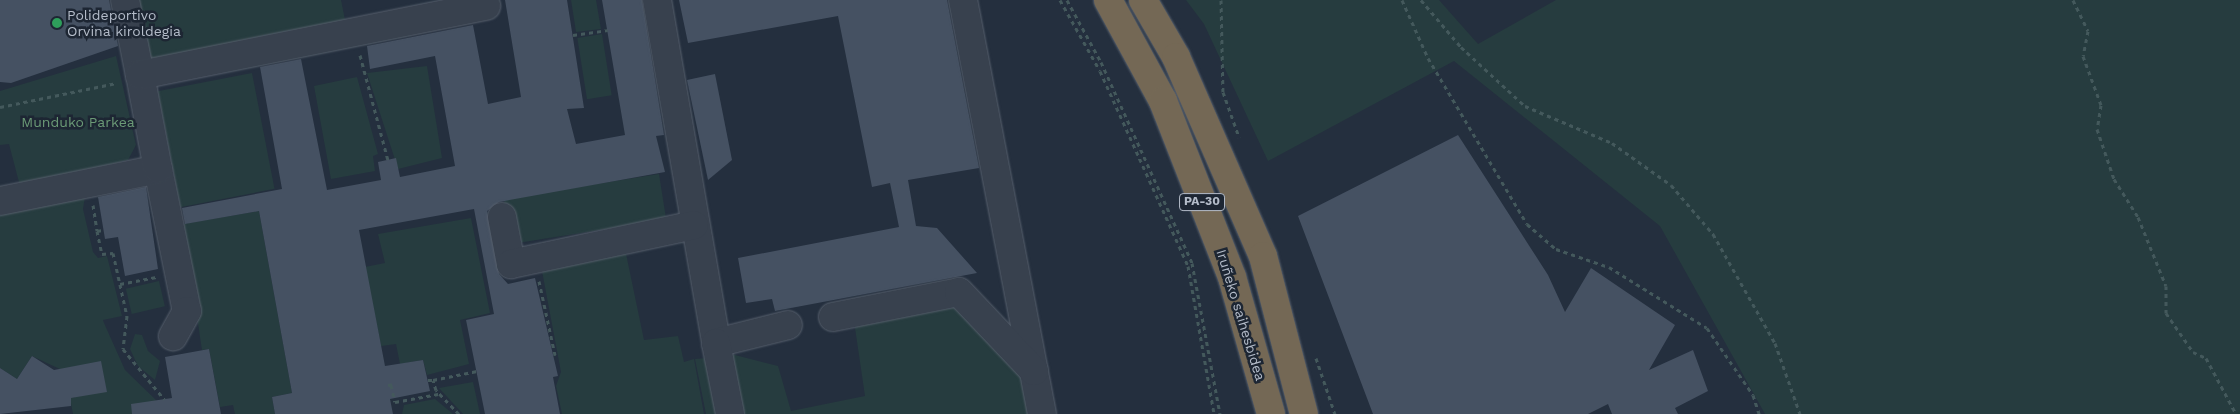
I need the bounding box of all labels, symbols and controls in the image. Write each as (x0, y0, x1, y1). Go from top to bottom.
place label: Polideportivo Orvina kiroldegia (67, 7, 181, 40)
marker: Polideportivo Orvina kiroldegia (51, 17, 63, 29)
park label: Munduko Parkea (21, 114, 135, 130)
road number: PA-30 (1178, 192, 1226, 212)
street label: Iruñeko saihesbidea (1213, 247, 1269, 383)

